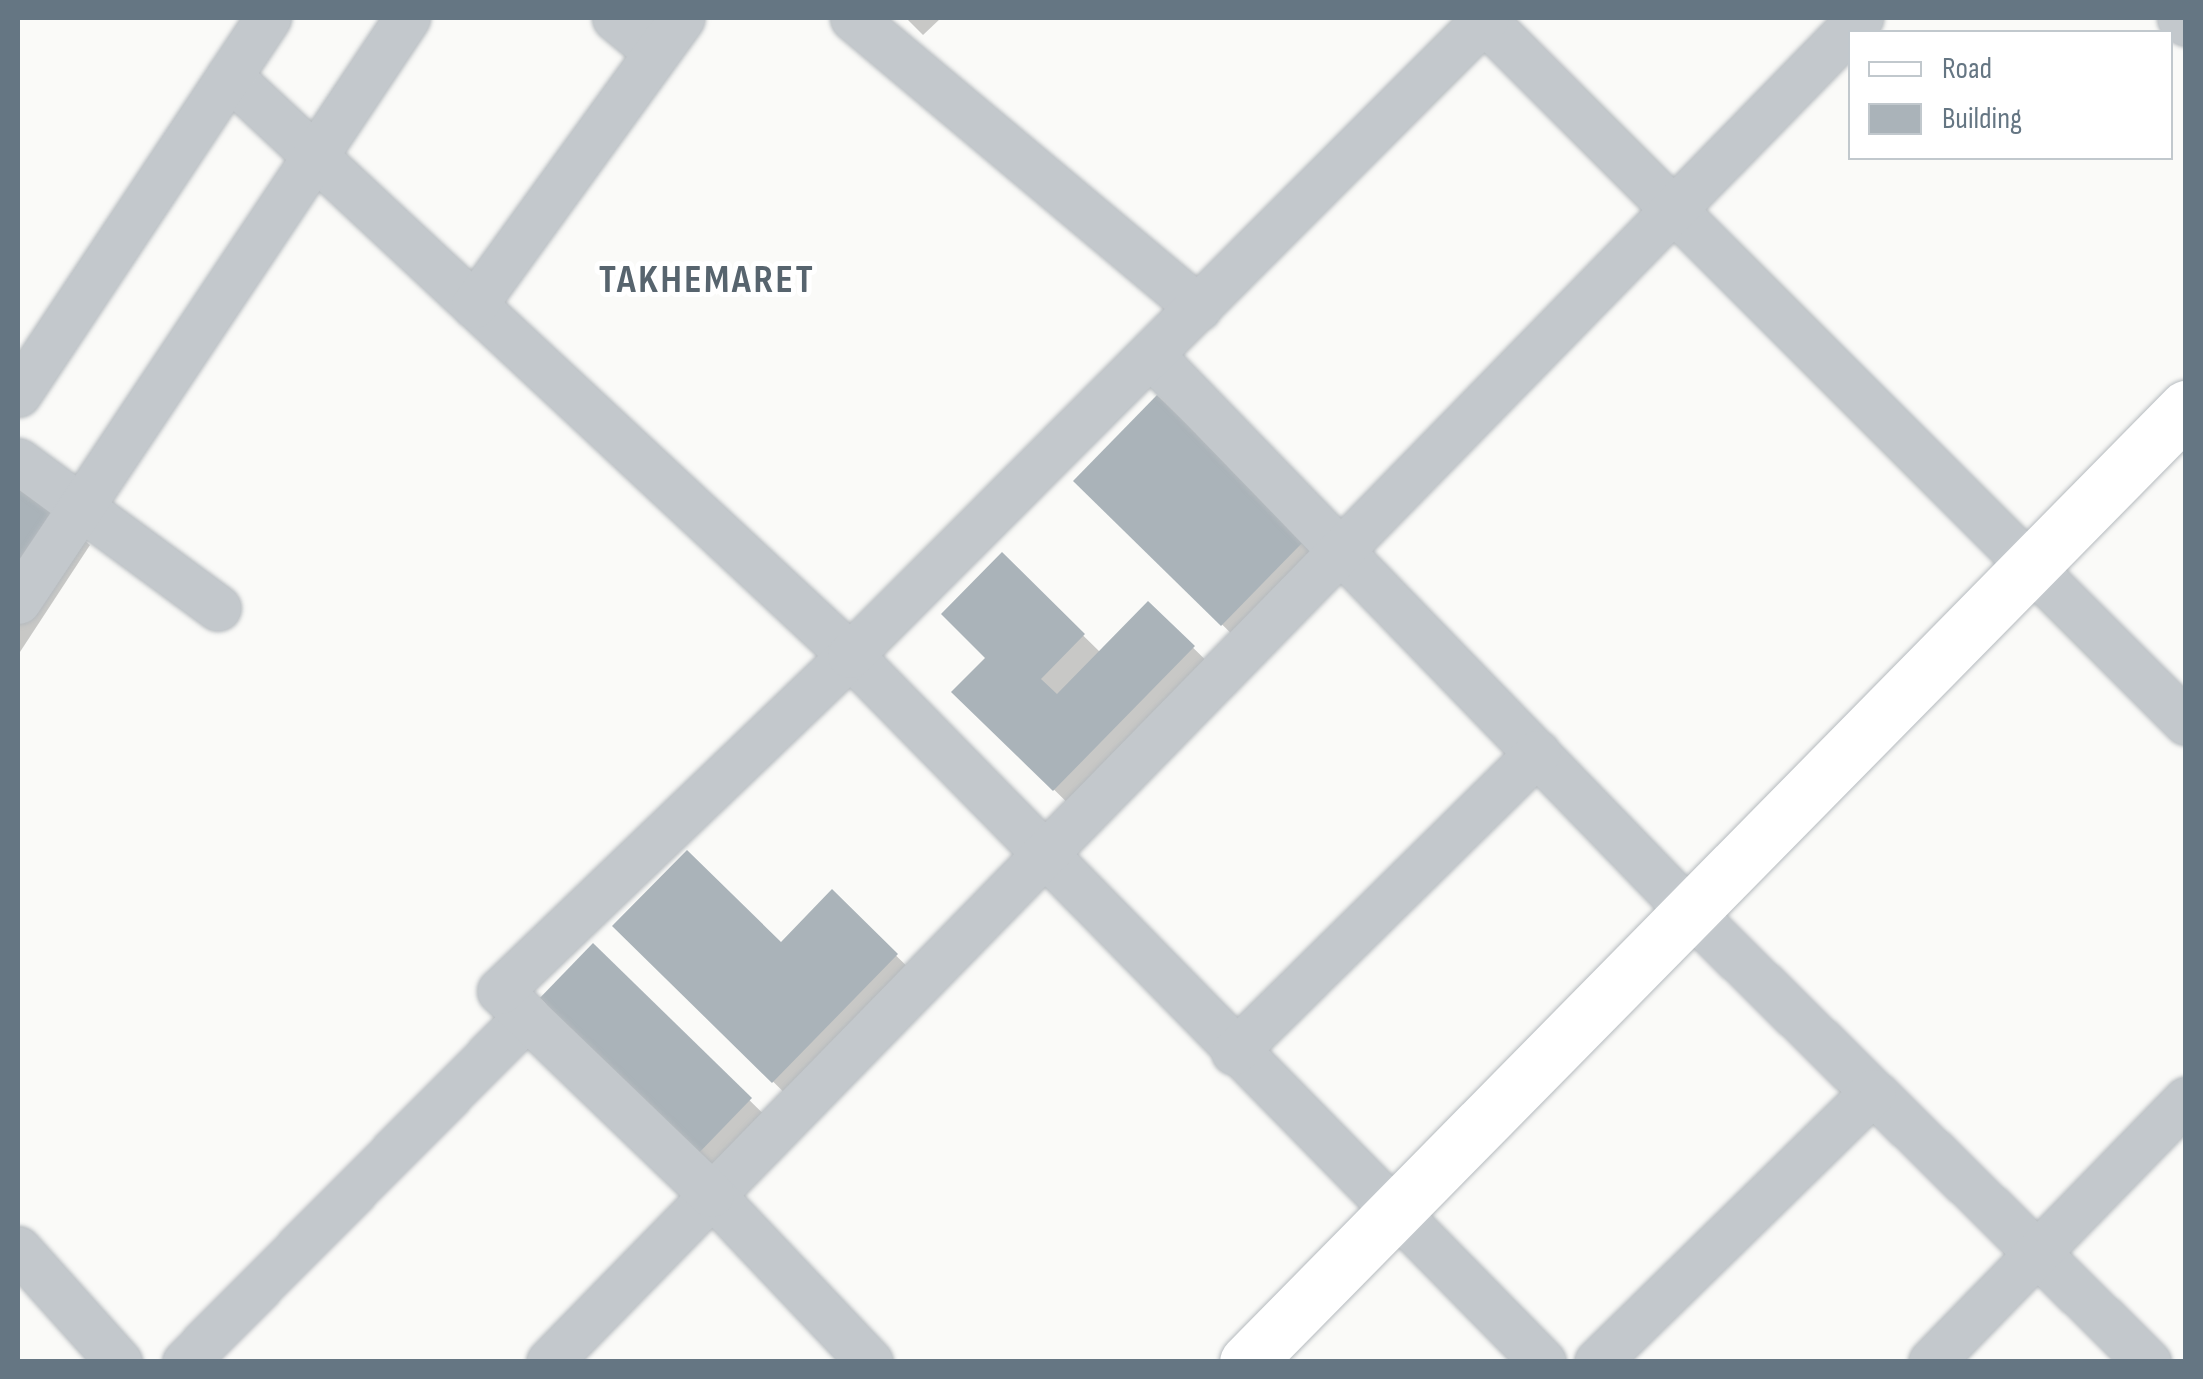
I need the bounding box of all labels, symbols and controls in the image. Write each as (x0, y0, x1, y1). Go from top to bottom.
legend (1848, 30, 2173, 160)
text: Road (1942, 51, 1992, 87)
text: Building (1942, 101, 2022, 137)
district label: TAKHEMARET (599, 256, 815, 304)

